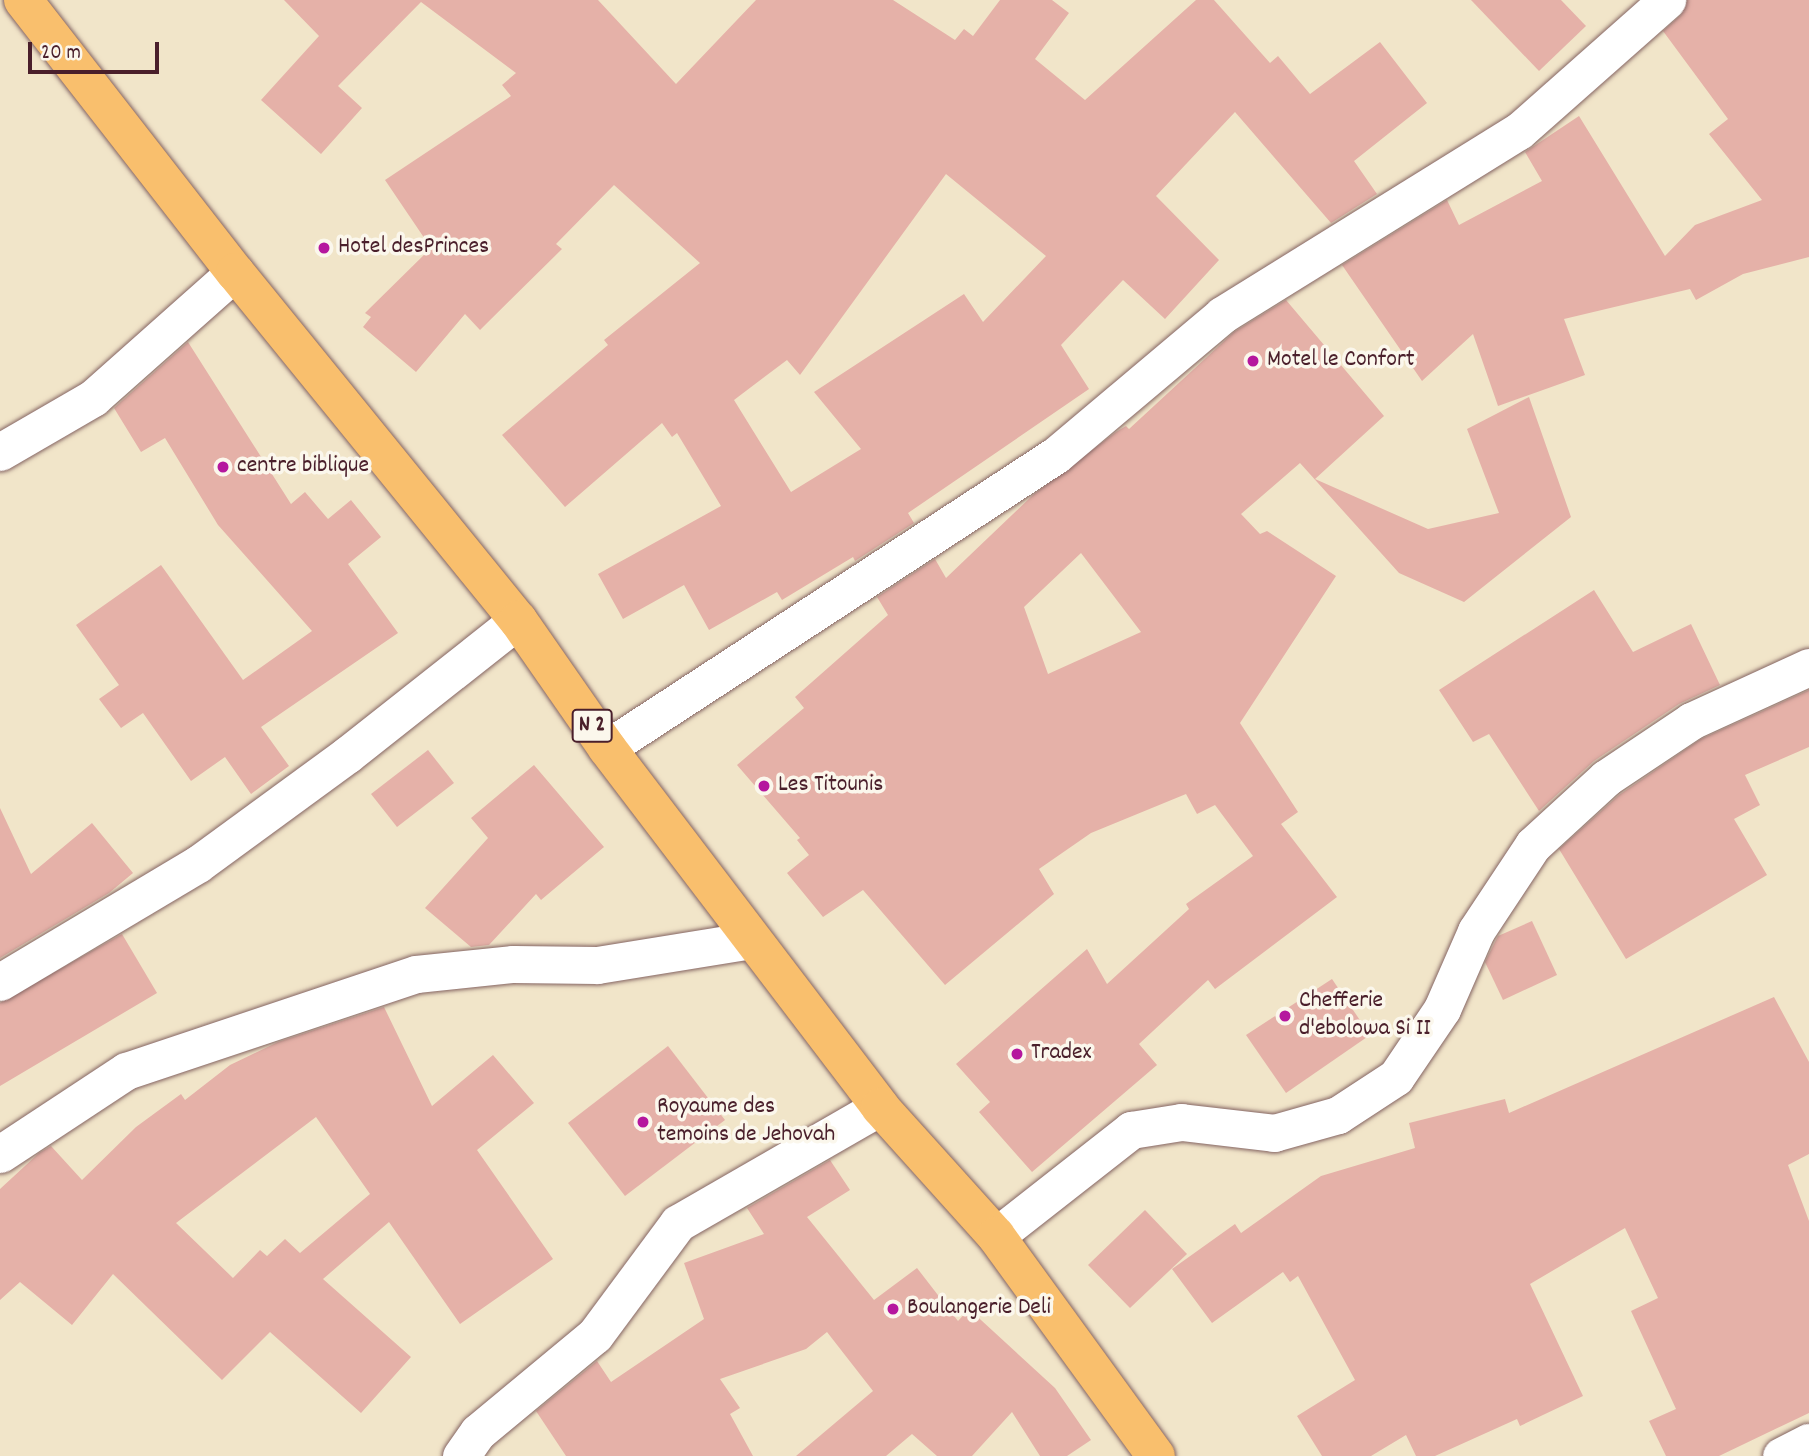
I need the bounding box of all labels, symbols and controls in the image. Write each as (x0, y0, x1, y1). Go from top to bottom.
scale bar (32, 28, 163, 72)
text: 20 m (41, 39, 81, 69)
place label: Hotel desPrinces (338, 234, 489, 262)
marker: Hotel desPrinces (316, 240, 332, 256)
place label: Motel le Confort (1267, 347, 1415, 375)
marker: Motel le Confort (1245, 353, 1261, 369)
place label: centre biblique (237, 453, 369, 481)
marker: centre biblique (215, 459, 231, 475)
road number: N 2 (571, 706, 613, 746)
place label: Les Titounis (778, 772, 883, 800)
marker: Les Titounis (756, 778, 772, 794)
place label: Chefferie d'ebolowa Si II (1299, 988, 1431, 1044)
marker: Chefferie d'ebolowa Si II (1277, 1008, 1293, 1024)
place label: Tradex (1031, 1040, 1091, 1068)
marker: Tradex (1009, 1046, 1025, 1062)
place label: Royaume des temoins de Jehovah (657, 1094, 835, 1150)
marker: Royaume des temoins de Jehovah (635, 1114, 651, 1130)
place label: Boulangerie Deli (907, 1295, 1051, 1323)
marker: Boulangerie Deli (885, 1301, 901, 1317)

